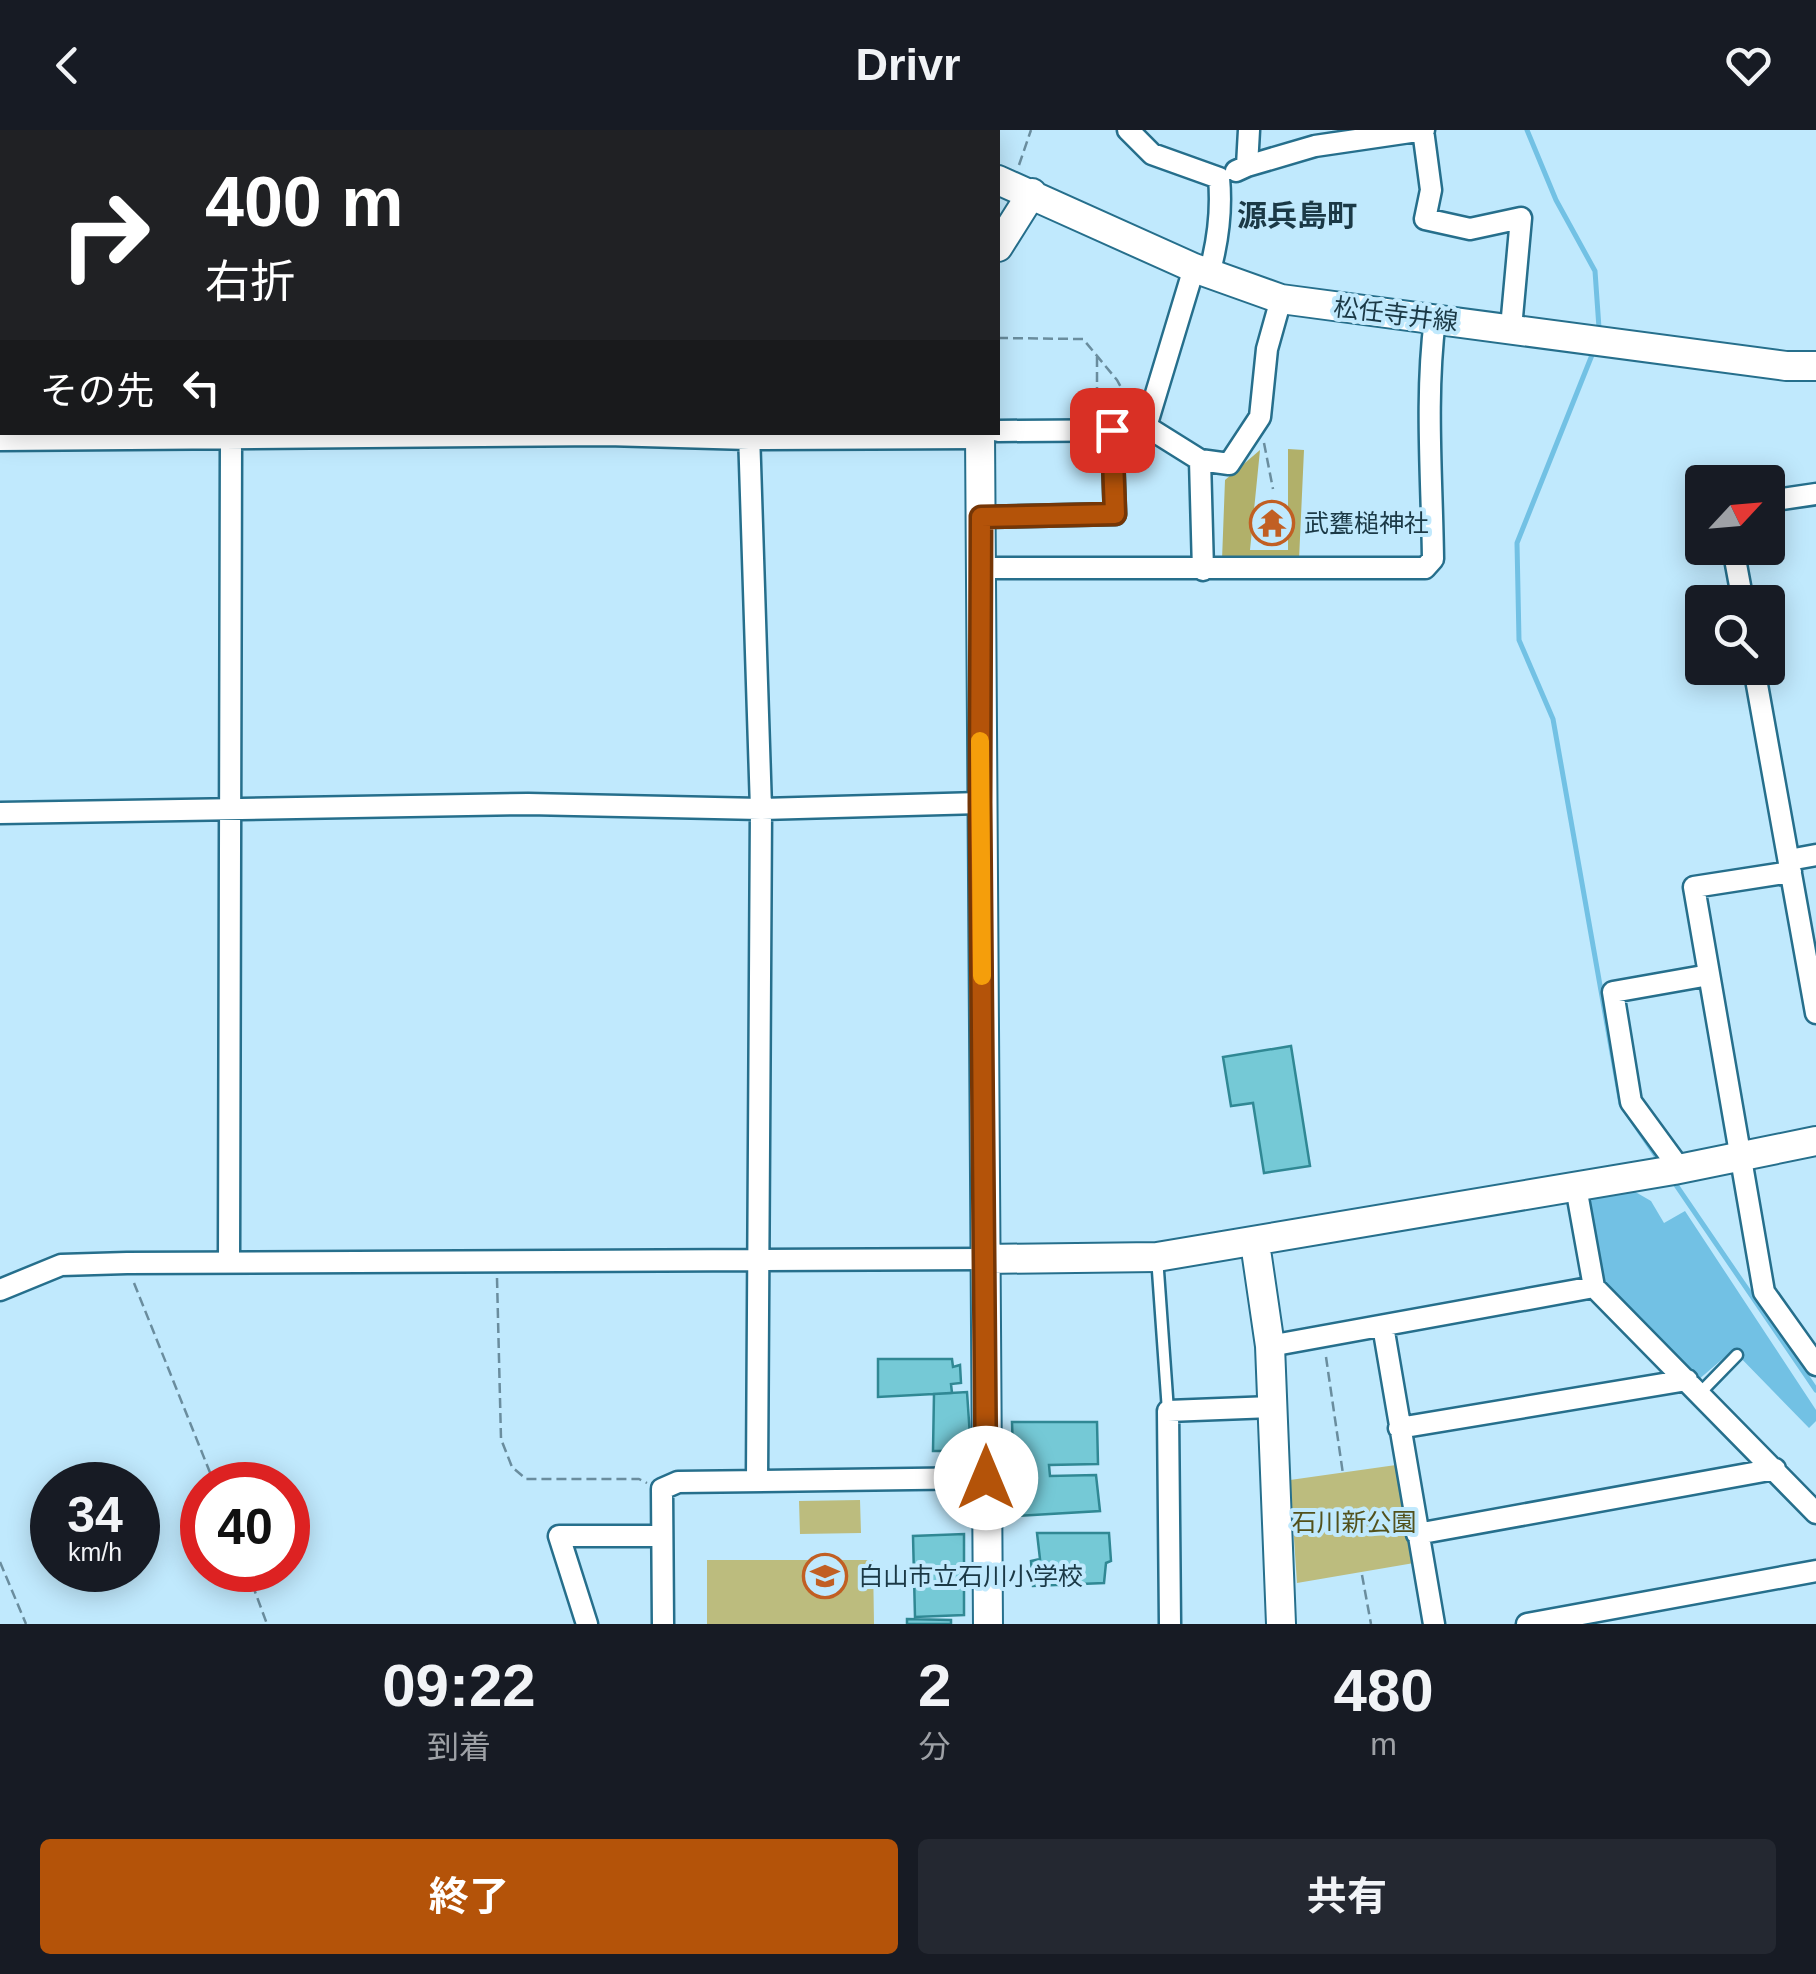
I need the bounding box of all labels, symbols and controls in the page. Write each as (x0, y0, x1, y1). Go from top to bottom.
icon: back (40, 38, 95, 93)
icon: heart (1721, 38, 1776, 93)
text: Drivr (855, 39, 961, 90)
text: 400 m (205, 163, 403, 241)
icon: right (40, 170, 170, 300)
district label: 源兵島町 (1237, 199, 1357, 232)
text: 右折 (205, 256, 295, 307)
street label: 松任寺井線 (1332, 292, 1460, 336)
icon: left (174, 360, 229, 415)
text: その先 (40, 370, 154, 412)
pin (1070, 388, 1155, 473)
icon: arrive (1085, 403, 1140, 458)
north arrow (1685, 465, 1785, 565)
map controls (1685, 465, 1785, 685)
temple icon: 武甕槌神社 (1249, 500, 1295, 546)
place label: 武甕槌神社 (1304, 509, 1429, 537)
button: search (1685, 585, 1785, 685)
position arrow (934, 1426, 1038, 1530)
speed limit sign: 40 (180, 1462, 310, 1592)
text: 34 (67, 1487, 123, 1543)
park label: 石川新公園 (1291, 1508, 1417, 1536)
text: km/h (68, 1538, 122, 1566)
school or university icon: 白山市立石川小学校 (802, 1553, 848, 1599)
place label: 白山市立石川小学校 (858, 1562, 1083, 1590)
text: 09:22 (382, 1652, 536, 1719)
text: 2 (918, 1652, 951, 1719)
text: 480 (1334, 1657, 1434, 1724)
text: m (1370, 1726, 1397, 1762)
text: 到着 (427, 1729, 491, 1765)
text: 分 (919, 1729, 951, 1765)
button: 終了 (40, 1839, 898, 1954)
button: 共有 (918, 1839, 1776, 1954)

